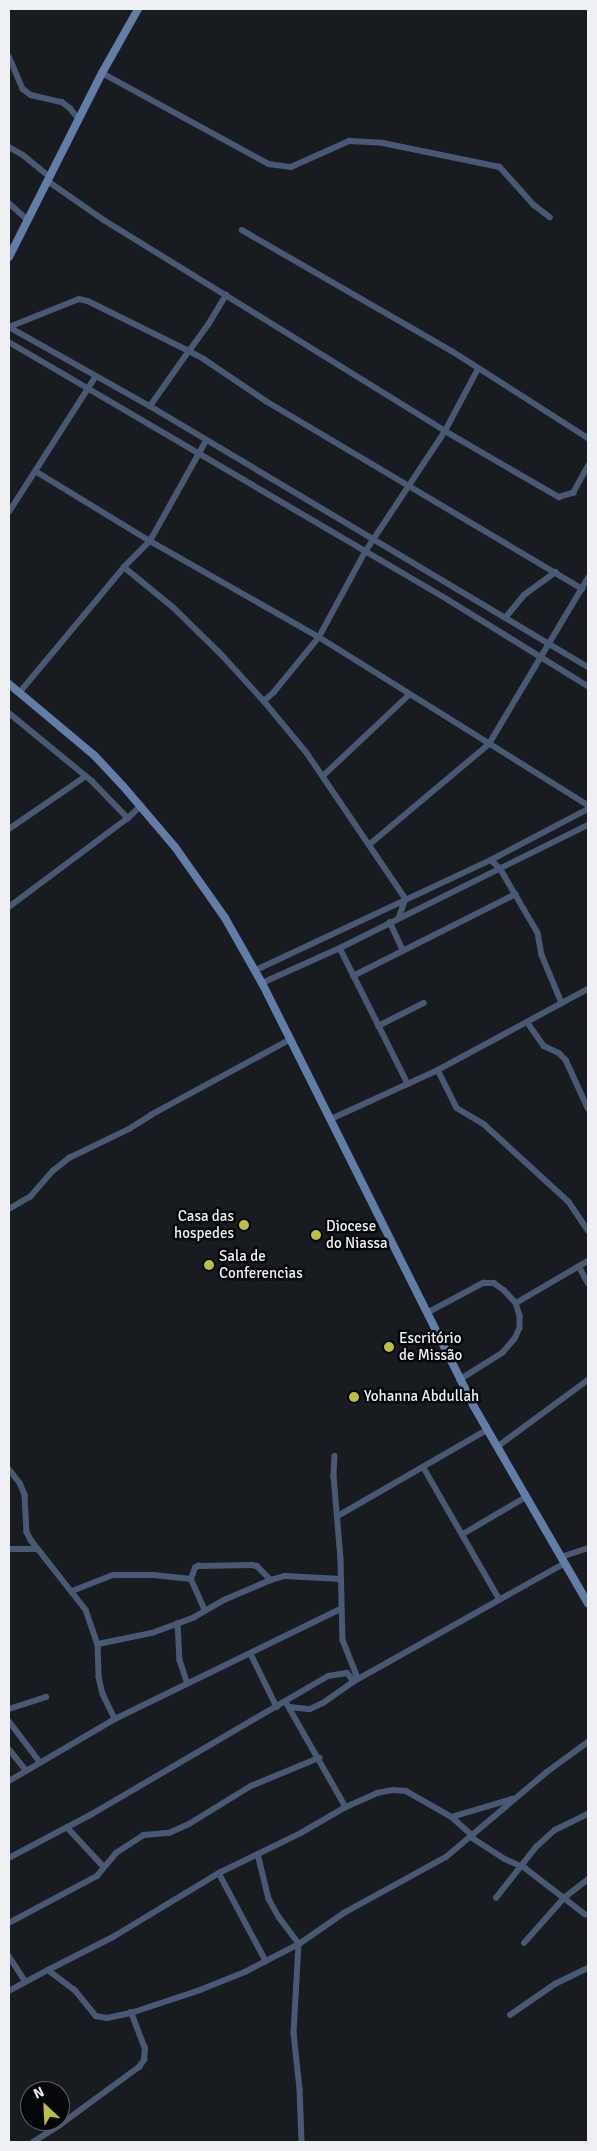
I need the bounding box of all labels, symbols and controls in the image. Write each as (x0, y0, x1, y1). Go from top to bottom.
place label: Casa das hospedes (174, 1207, 234, 1242)
place label: Diocese do Niassa (326, 1217, 388, 1252)
marker: Casa das hospedes (238, 1219, 250, 1231)
marker: Diocese do Niassa (310, 1229, 322, 1241)
place label: Sala de Conferencias (219, 1247, 303, 1282)
marker: Sala de Conferencias (203, 1259, 215, 1271)
place label: Escritório de Missão (399, 1329, 462, 1364)
marker: Escritório de Missão (383, 1341, 395, 1353)
place label: Yohanna Abdullah (364, 1388, 479, 1406)
marker: Yohanna Abdullah (348, 1391, 360, 1403)
north arrow (20, 2081, 70, 2131)
text: N (31, 2083, 47, 2103)

